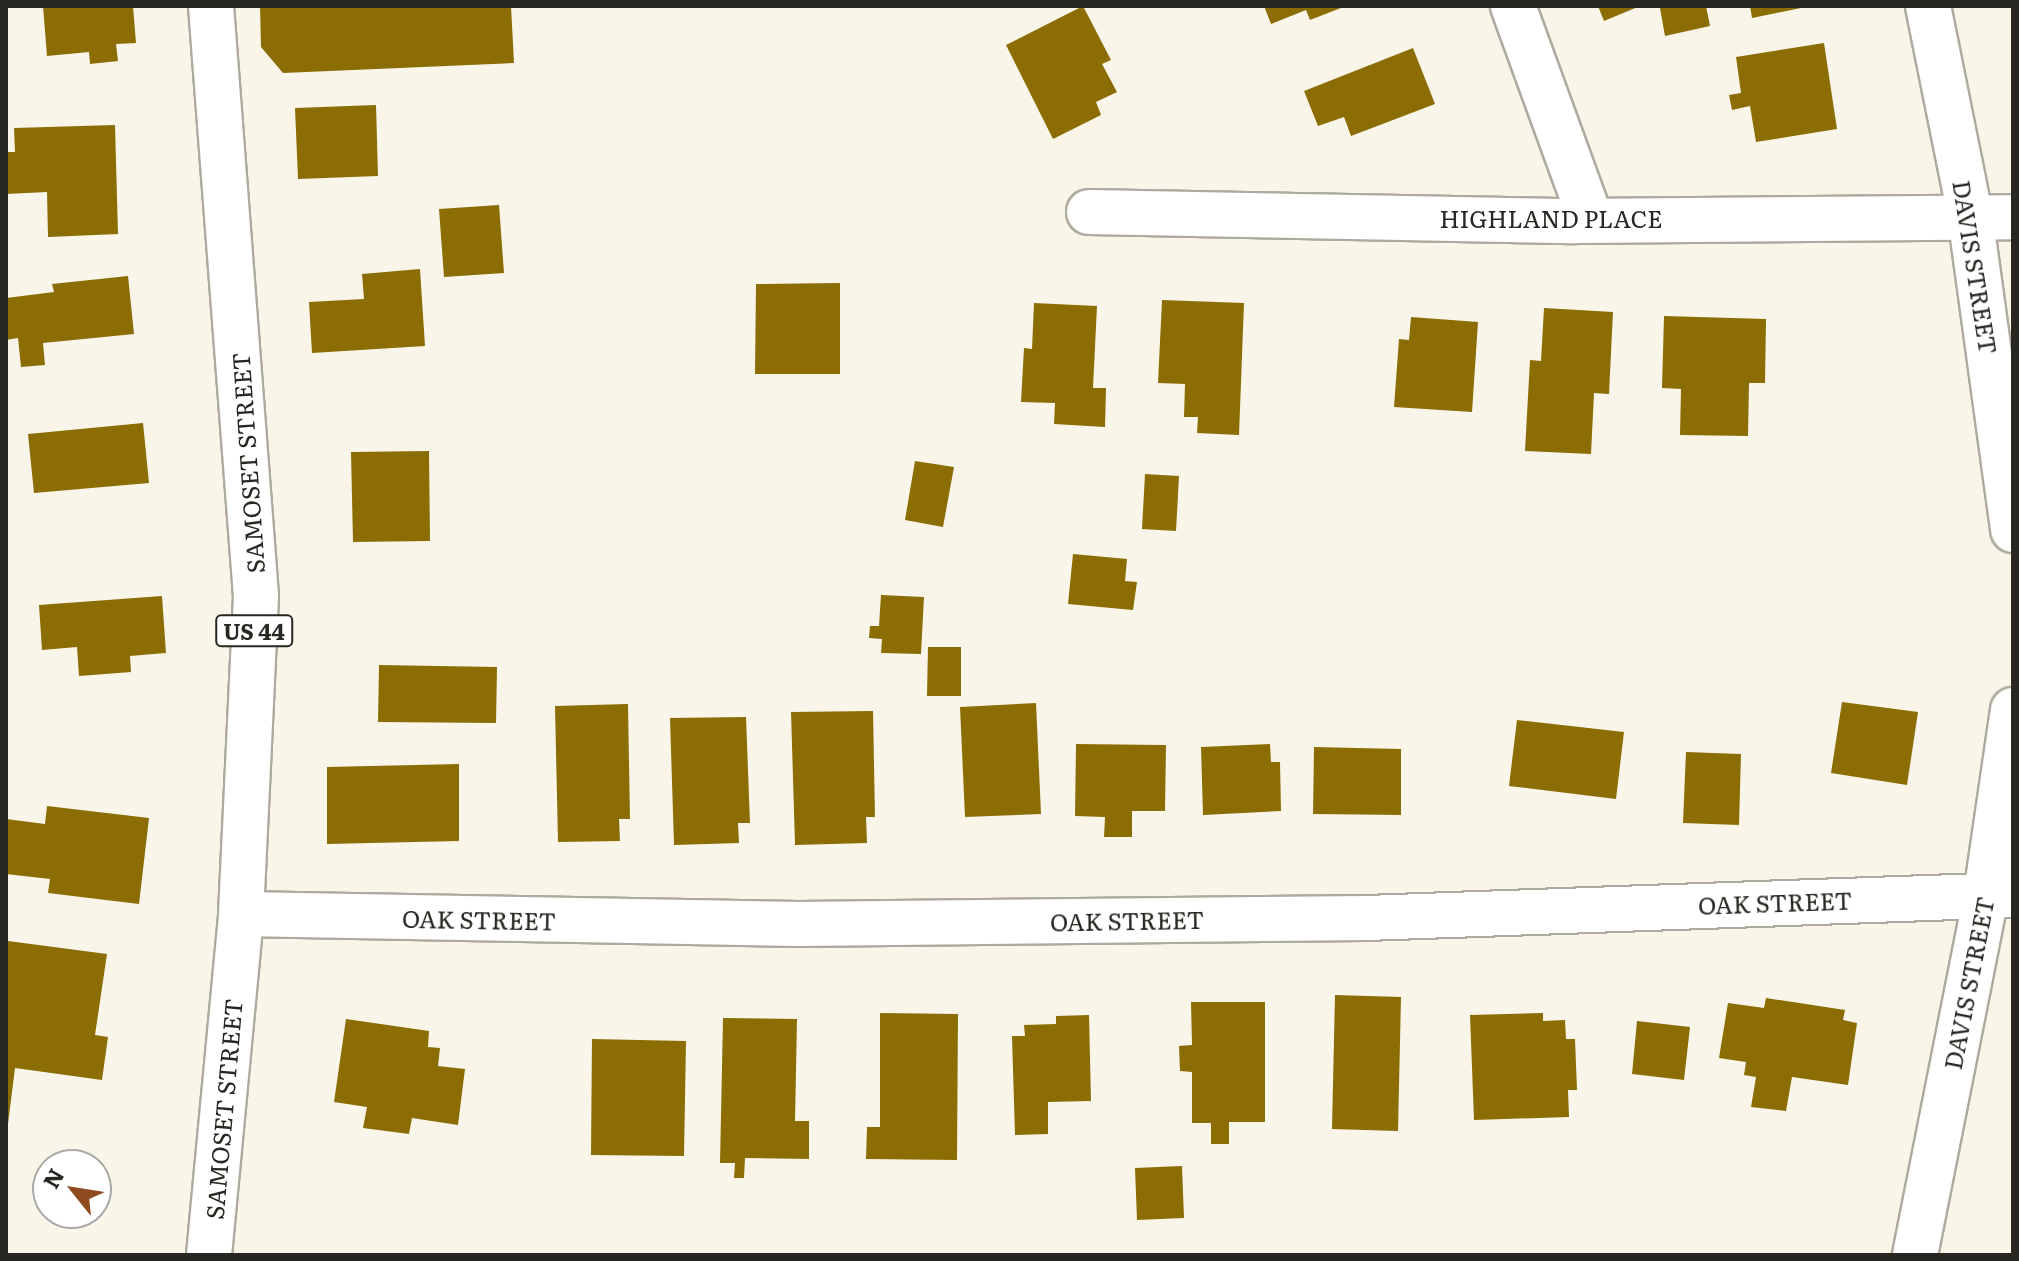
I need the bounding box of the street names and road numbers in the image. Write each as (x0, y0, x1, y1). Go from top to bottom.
street label: DAVIS STREET (1948, 178, 2004, 356)
street label: HIGHLAND PLACE (1439, 204, 1663, 232)
street label: SAMOSET STREET (225, 352, 269, 574)
road number: US 44 (214, 613, 294, 649)
street label: OAK STREET (1697, 885, 1853, 919)
street label: DAVIS STREET (1937, 894, 1999, 1072)
street label: OAK STREET (402, 903, 556, 935)
street label: OAK STREET (1050, 904, 1204, 936)
street label: SAMOSET STREET (199, 998, 247, 1220)

